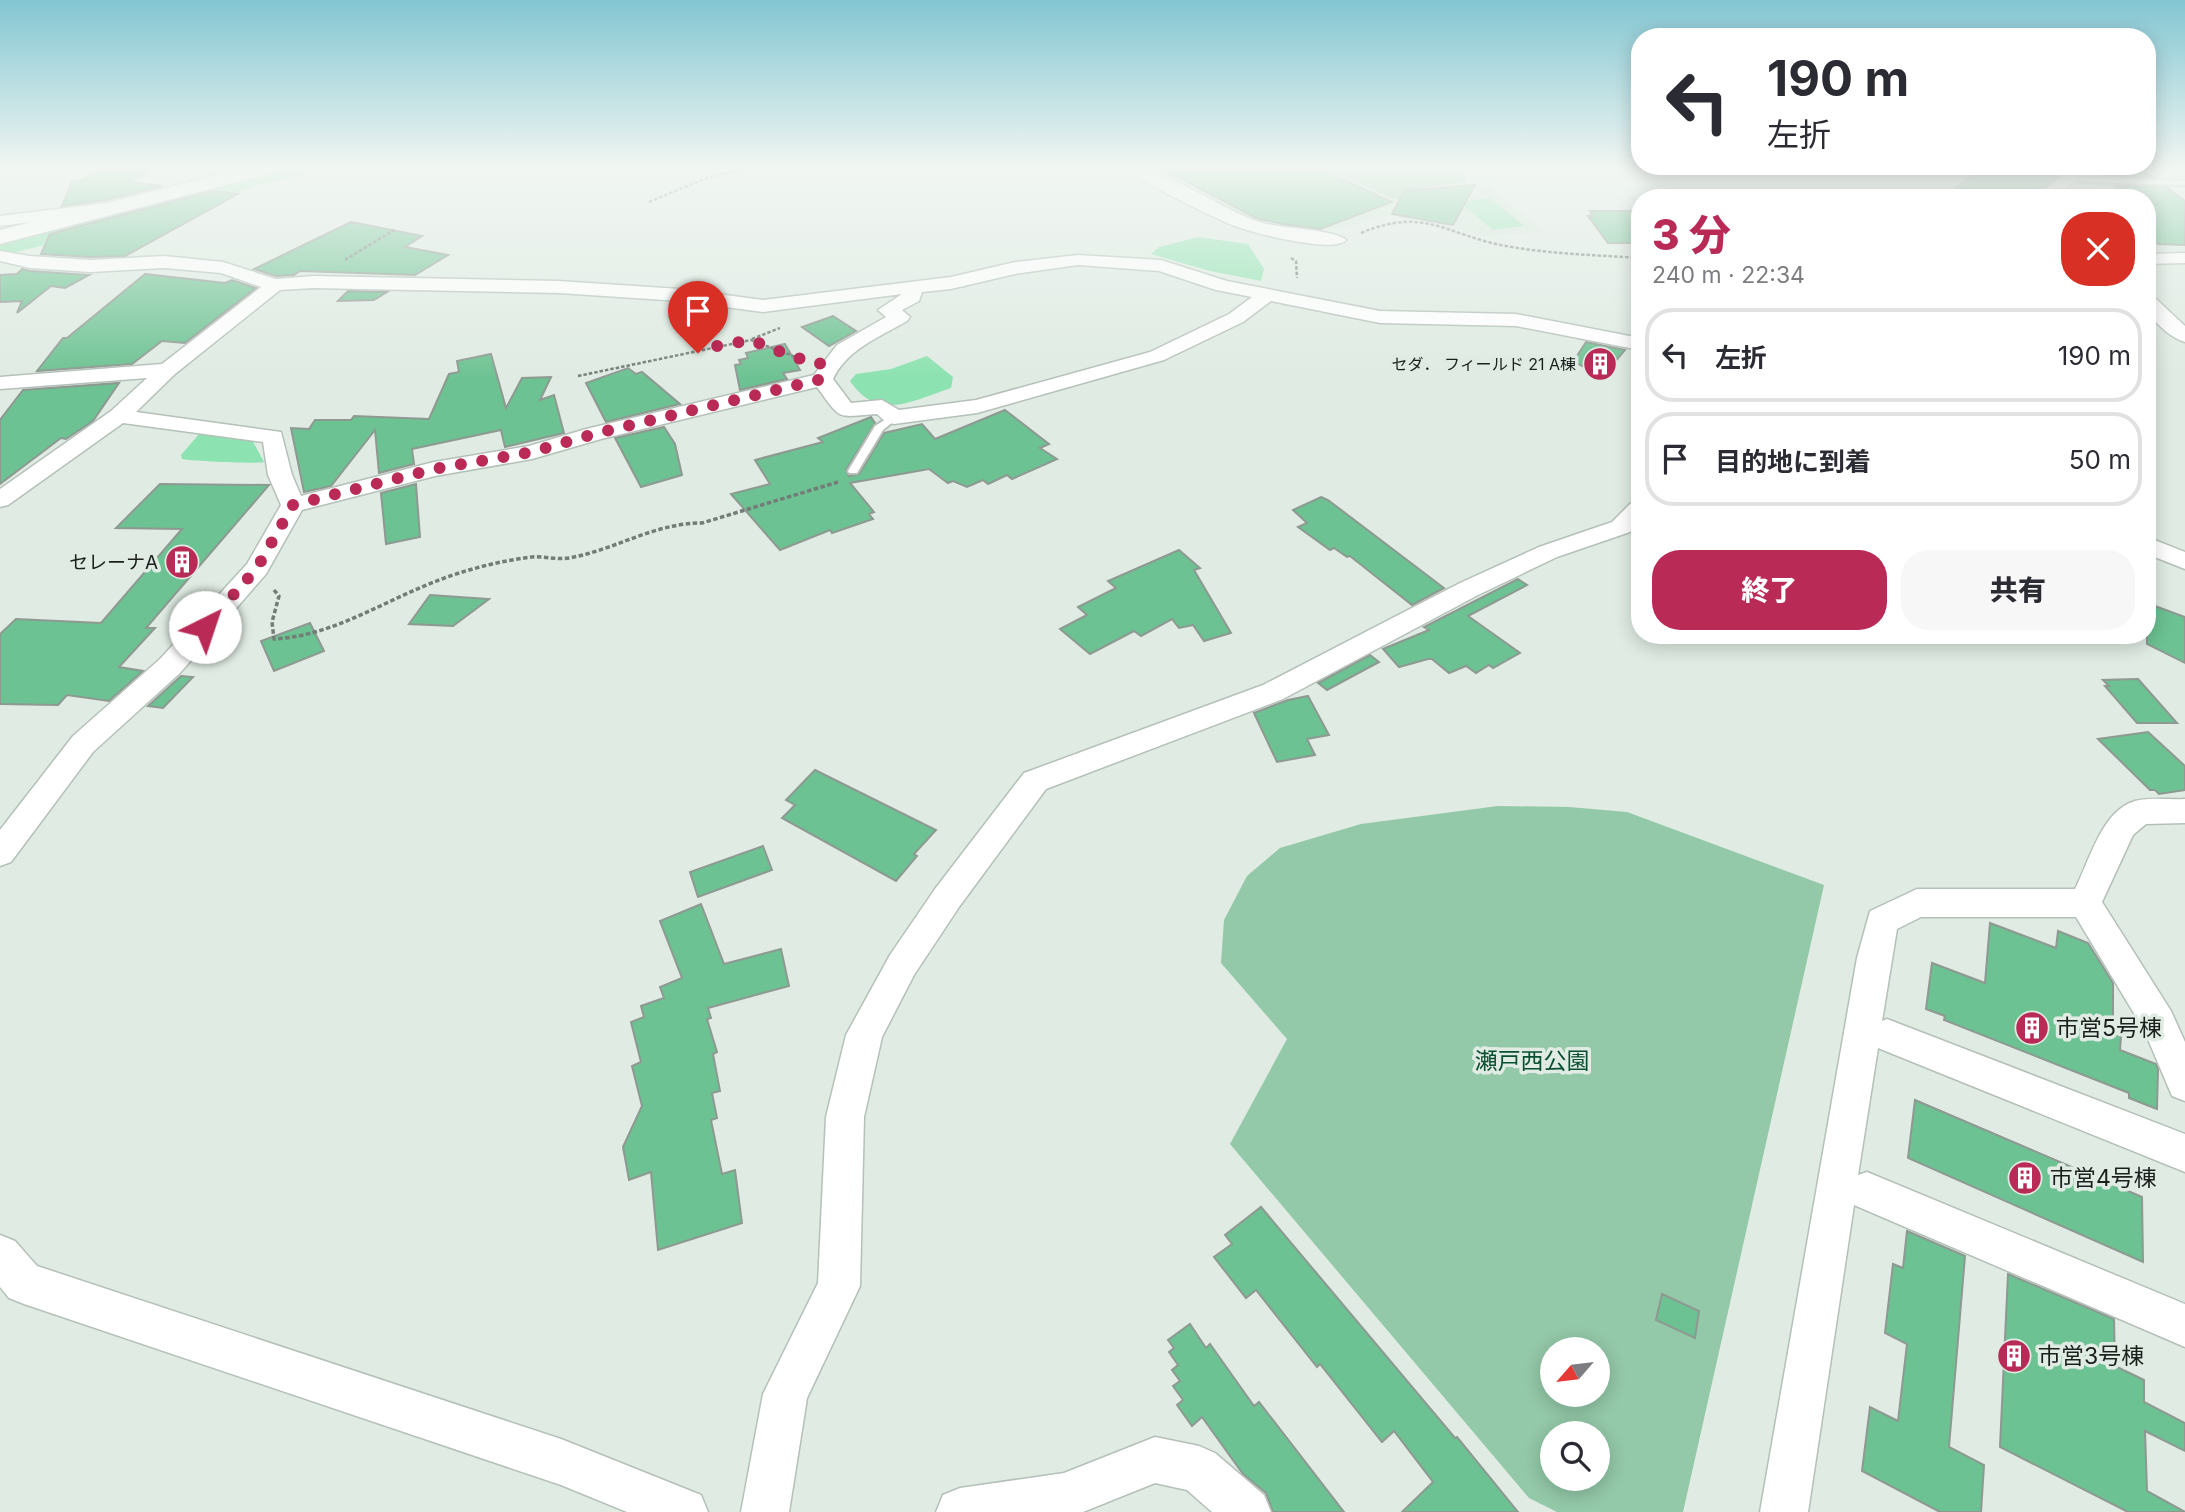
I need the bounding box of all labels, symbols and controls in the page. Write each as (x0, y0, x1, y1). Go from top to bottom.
text: 190 m (1767, 49, 1909, 108)
icon: left (1652, 56, 1743, 147)
text: 左折 (1767, 115, 1831, 154)
text: 3 分 (1652, 209, 1731, 260)
button: close (2061, 212, 2135, 286)
text: 240 m · 22:34 (1652, 261, 1805, 289)
pin (668, 281, 728, 353)
icon: arrive (679, 292, 717, 330)
icon: left (1656, 336, 1694, 374)
text: 190 m (2058, 340, 2131, 371)
text: 左折 (1715, 342, 1767, 373)
building icon: セダ． フィールド 21 A棟 (1581, 345, 1619, 383)
place label: セダ． フィールド 21 A棟 (1392, 354, 1576, 374)
icon: arrive (1656, 440, 1694, 478)
text: 50 m (2069, 444, 2131, 475)
text: 目的地に到着 (1715, 446, 1871, 477)
building icon: セレーナA (163, 543, 201, 581)
button: 終了 (1652, 550, 1887, 630)
button: 共有 (1901, 550, 2135, 630)
place label: セレーナA (69, 551, 158, 574)
position arrow (168, 590, 242, 664)
building icon: 市営5号棟 (2013, 1009, 2051, 1047)
place label: 市営5号棟 (2056, 1014, 2162, 1042)
park label: 瀬戸西公園 (1475, 1047, 1590, 1075)
building icon: 市営4号棟 (2006, 1159, 2044, 1197)
place label: 市営4号棟 (2050, 1164, 2157, 1192)
north arrow (1540, 1337, 1610, 1407)
map controls (1540, 1337, 1610, 1491)
building icon: 市営3号棟 (1995, 1337, 2033, 1375)
place label: 市営3号棟 (2038, 1342, 2144, 1370)
button: search (1540, 1421, 1610, 1491)

